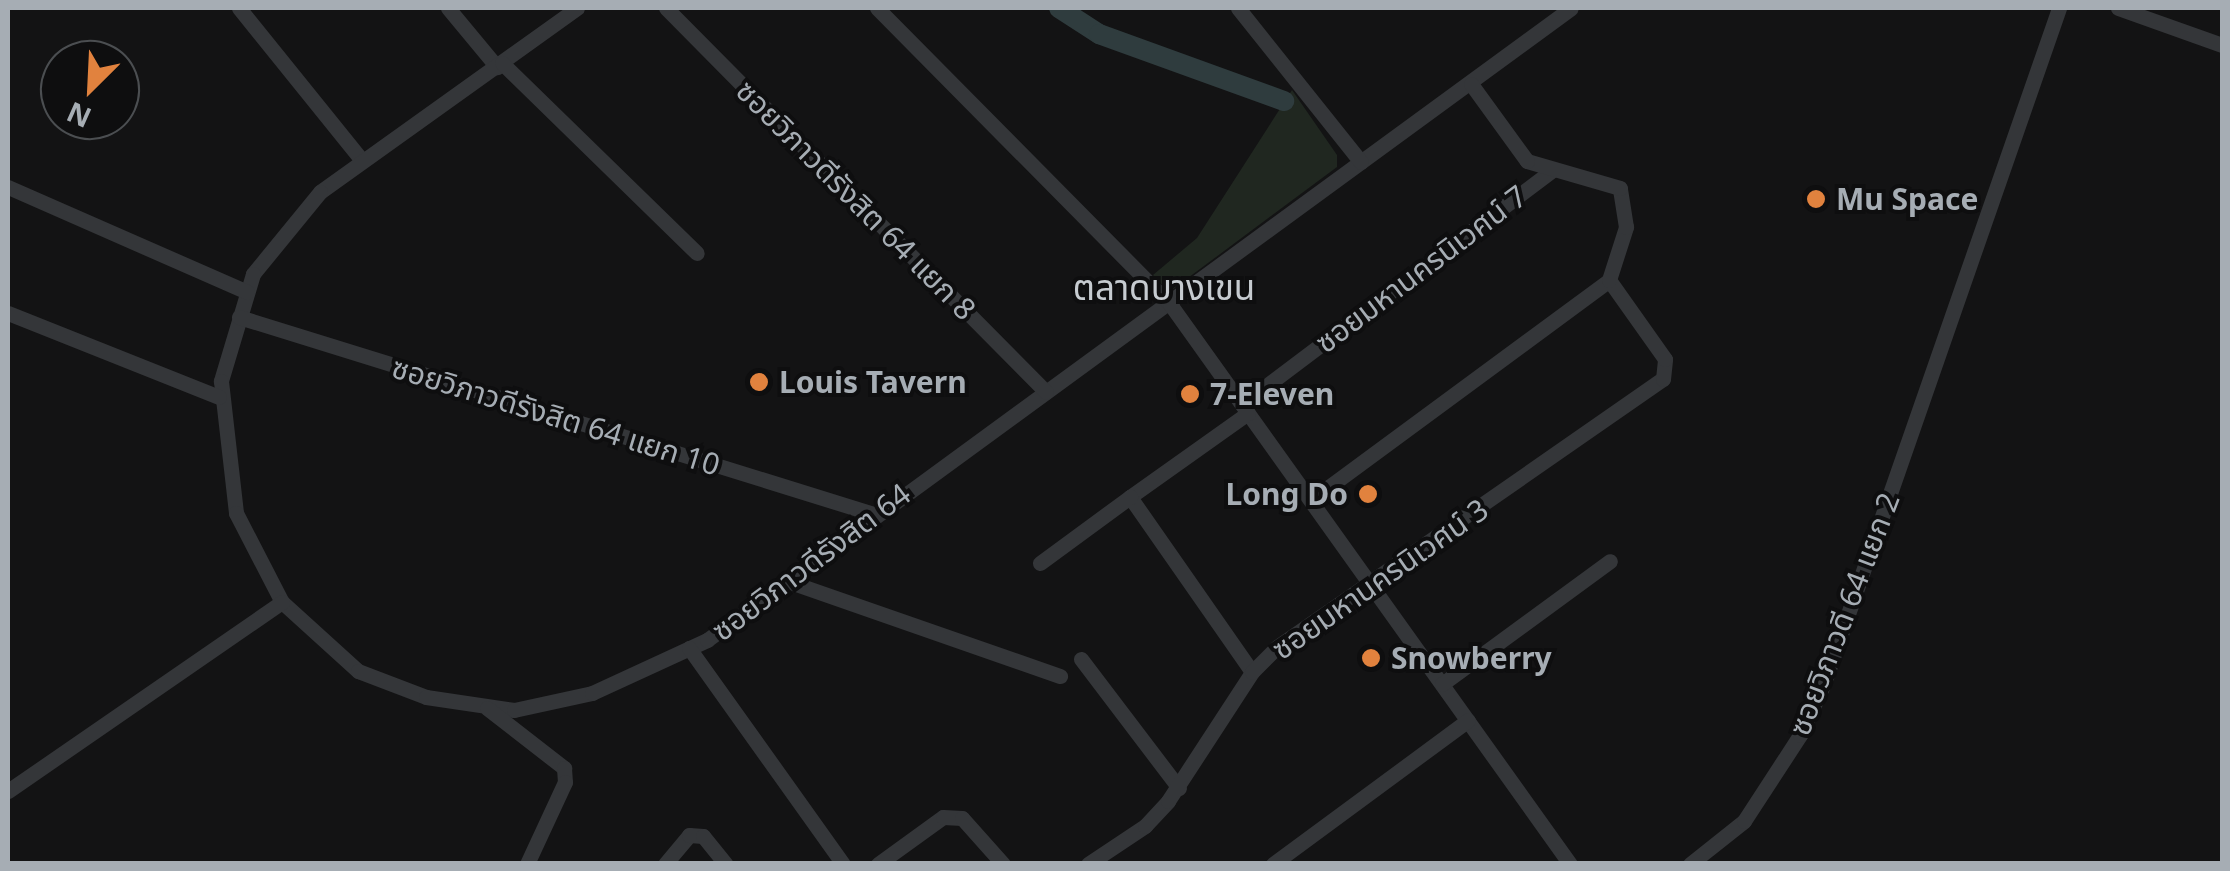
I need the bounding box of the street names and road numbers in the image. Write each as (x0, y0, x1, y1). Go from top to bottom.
street label: ซอยวิภาวดีรังสิต 64 แยก 8 (729, 73, 983, 327)
street label: ซอยมหานครนิเวศน์ 7 (1308, 178, 1534, 360)
street label: ซอยวิภาวดีรังสิต 64 แยก 10 (388, 349, 724, 483)
street label: ซอยวิภาวดีรังสิต 64 (705, 476, 917, 648)
street label: ซอยวิภาวดี 64 แยก 2 (1781, 488, 1907, 740)
street label: ซอยมหานครนิเวศน์ 3 (1265, 491, 1495, 667)

